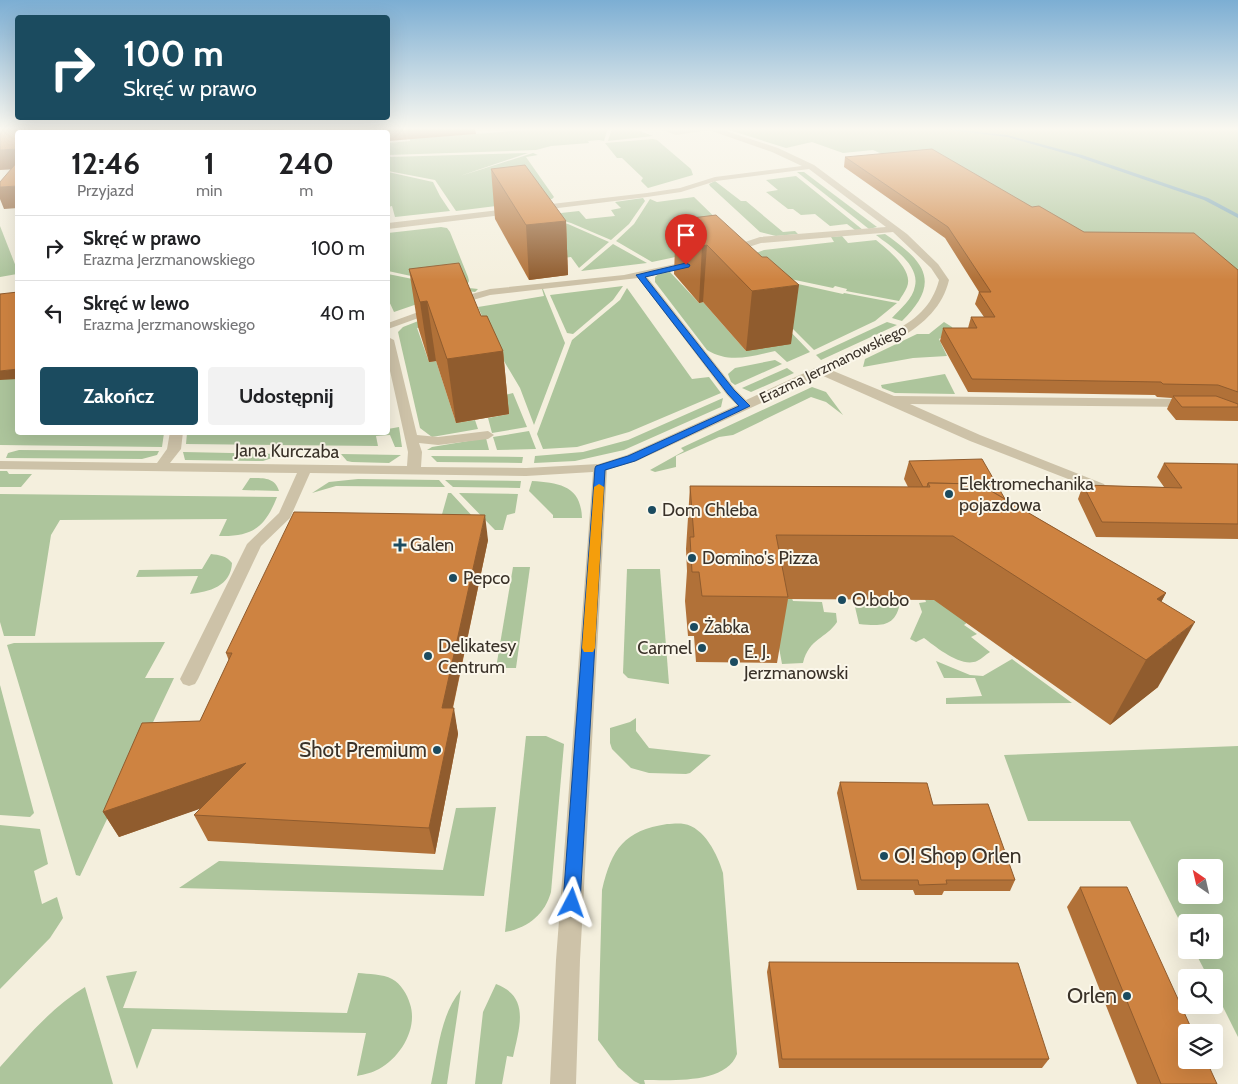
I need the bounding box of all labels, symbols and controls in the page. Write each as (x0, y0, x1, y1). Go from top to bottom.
text: 100 m (123, 32, 224, 75)
icon: right (40, 35, 105, 100)
text: Skręć w prawo (123, 75, 257, 102)
text: 12:46 (71, 145, 140, 182)
text: 1 (204, 145, 215, 182)
text: 240 (278, 145, 334, 182)
text: Przyjazd (77, 181, 134, 200)
text: min (196, 181, 222, 200)
text: m (299, 181, 313, 200)
pin (665, 214, 707, 265)
icon: arrive (672, 221, 700, 249)
text: Skręć w prawo (83, 227, 201, 250)
icon: right (40, 234, 68, 262)
text: 100 m (311, 237, 365, 260)
text: Erazma Jerzmanowskiego (83, 250, 255, 269)
text: Skręć w lewo (83, 292, 189, 315)
icon: left (40, 299, 68, 327)
text: 40 m (320, 302, 365, 325)
text: Erazma Jerzmanowskiego (83, 315, 255, 334)
street label: Erazma Jerzmanowskiego (757, 321, 909, 407)
button: Zakończ (40, 367, 198, 425)
button: Udostępnij (208, 367, 365, 425)
street label: Jana Kurczaba (234, 439, 340, 463)
place label: Elektromechanika pojazdowa (959, 473, 1094, 516)
marker: Elektromechanika pojazdowa (943, 488, 955, 500)
place label: Dom Chleba (662, 499, 758, 521)
marker: Dom Chleba (646, 504, 658, 516)
place label: Galen (410, 534, 454, 556)
marker: Galen (394, 539, 406, 551)
place label: Domino's Pizza (702, 547, 818, 569)
marker: Domino's Pizza (686, 552, 698, 564)
place label: Pepco (463, 567, 510, 589)
marker: Pepco (447, 572, 459, 584)
place label: O.bobo (852, 589, 909, 611)
marker: O.bobo (836, 594, 848, 606)
place label: Żabka (704, 616, 749, 638)
marker: Żabka (688, 621, 700, 633)
place label: Delikatesy Centrum (438, 635, 516, 678)
place label: Carmel (637, 637, 693, 659)
place label: E. J. Jerzmanowski (743, 641, 848, 684)
marker: Carmel (696, 642, 708, 654)
marker: Delikatesy Centrum (422, 650, 434, 662)
marker: E. J. Jerzmanowski (728, 656, 740, 668)
place label: Shot Premium (299, 737, 427, 762)
marker: Shot Premium (431, 744, 443, 756)
place label: O! Shop Orlen (894, 843, 1021, 868)
marker: O! Shop Orlen (878, 850, 890, 862)
north arrow (1178, 859, 1222, 904)
map controls (1178, 859, 1223, 1069)
position arrow (545, 876, 597, 928)
button: sound (1178, 914, 1223, 959)
button: search (1178, 969, 1223, 1014)
place label: Orlen (1067, 983, 1117, 1008)
marker: Orlen (1121, 990, 1133, 1002)
button: layers (1178, 1024, 1223, 1069)

